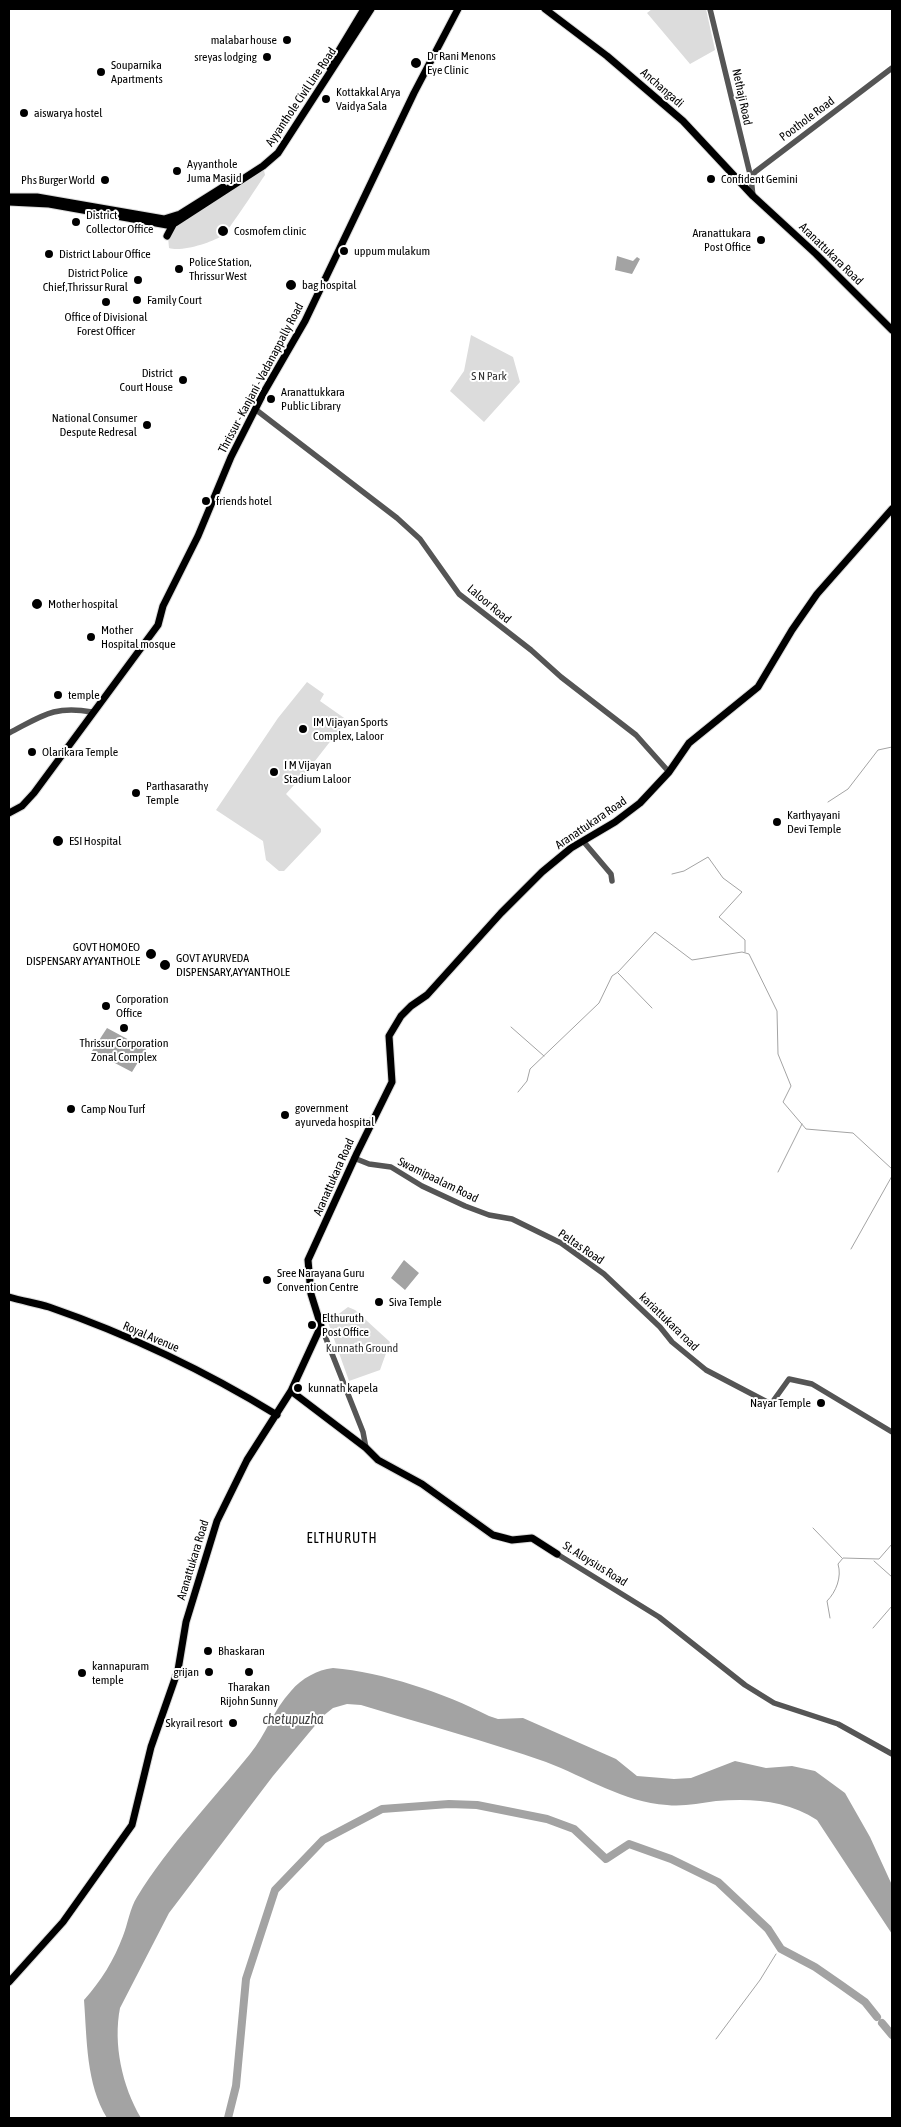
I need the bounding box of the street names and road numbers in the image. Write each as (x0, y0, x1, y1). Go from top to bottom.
street label: Ayyanthole Civil Line Road (263, 45, 339, 149)
street label: Anchangadi (638, 65, 686, 111)
street label: Nethaji Road (729, 67, 755, 127)
street label: Poothole Road (777, 94, 837, 144)
street label: Aranattukara Road (796, 220, 866, 288)
street label: Thrissur - Kanjani - Vadanappally Road (215, 300, 307, 456)
street label: Laloor Road (464, 582, 514, 626)
street label: Aranattukara Road (553, 794, 629, 852)
street label: Aranattukara Road (311, 1136, 357, 1218)
street label: Swamipaalam Road (395, 1154, 481, 1206)
street label: Peltas Road (555, 1226, 607, 1268)
street label: kariattukara road (636, 1290, 702, 1354)
street label: Royal Avenue (121, 1319, 181, 1355)
street label: Aranattukara Road (174, 1518, 212, 1602)
street label: St. Aloysius Road (560, 1538, 630, 1590)

